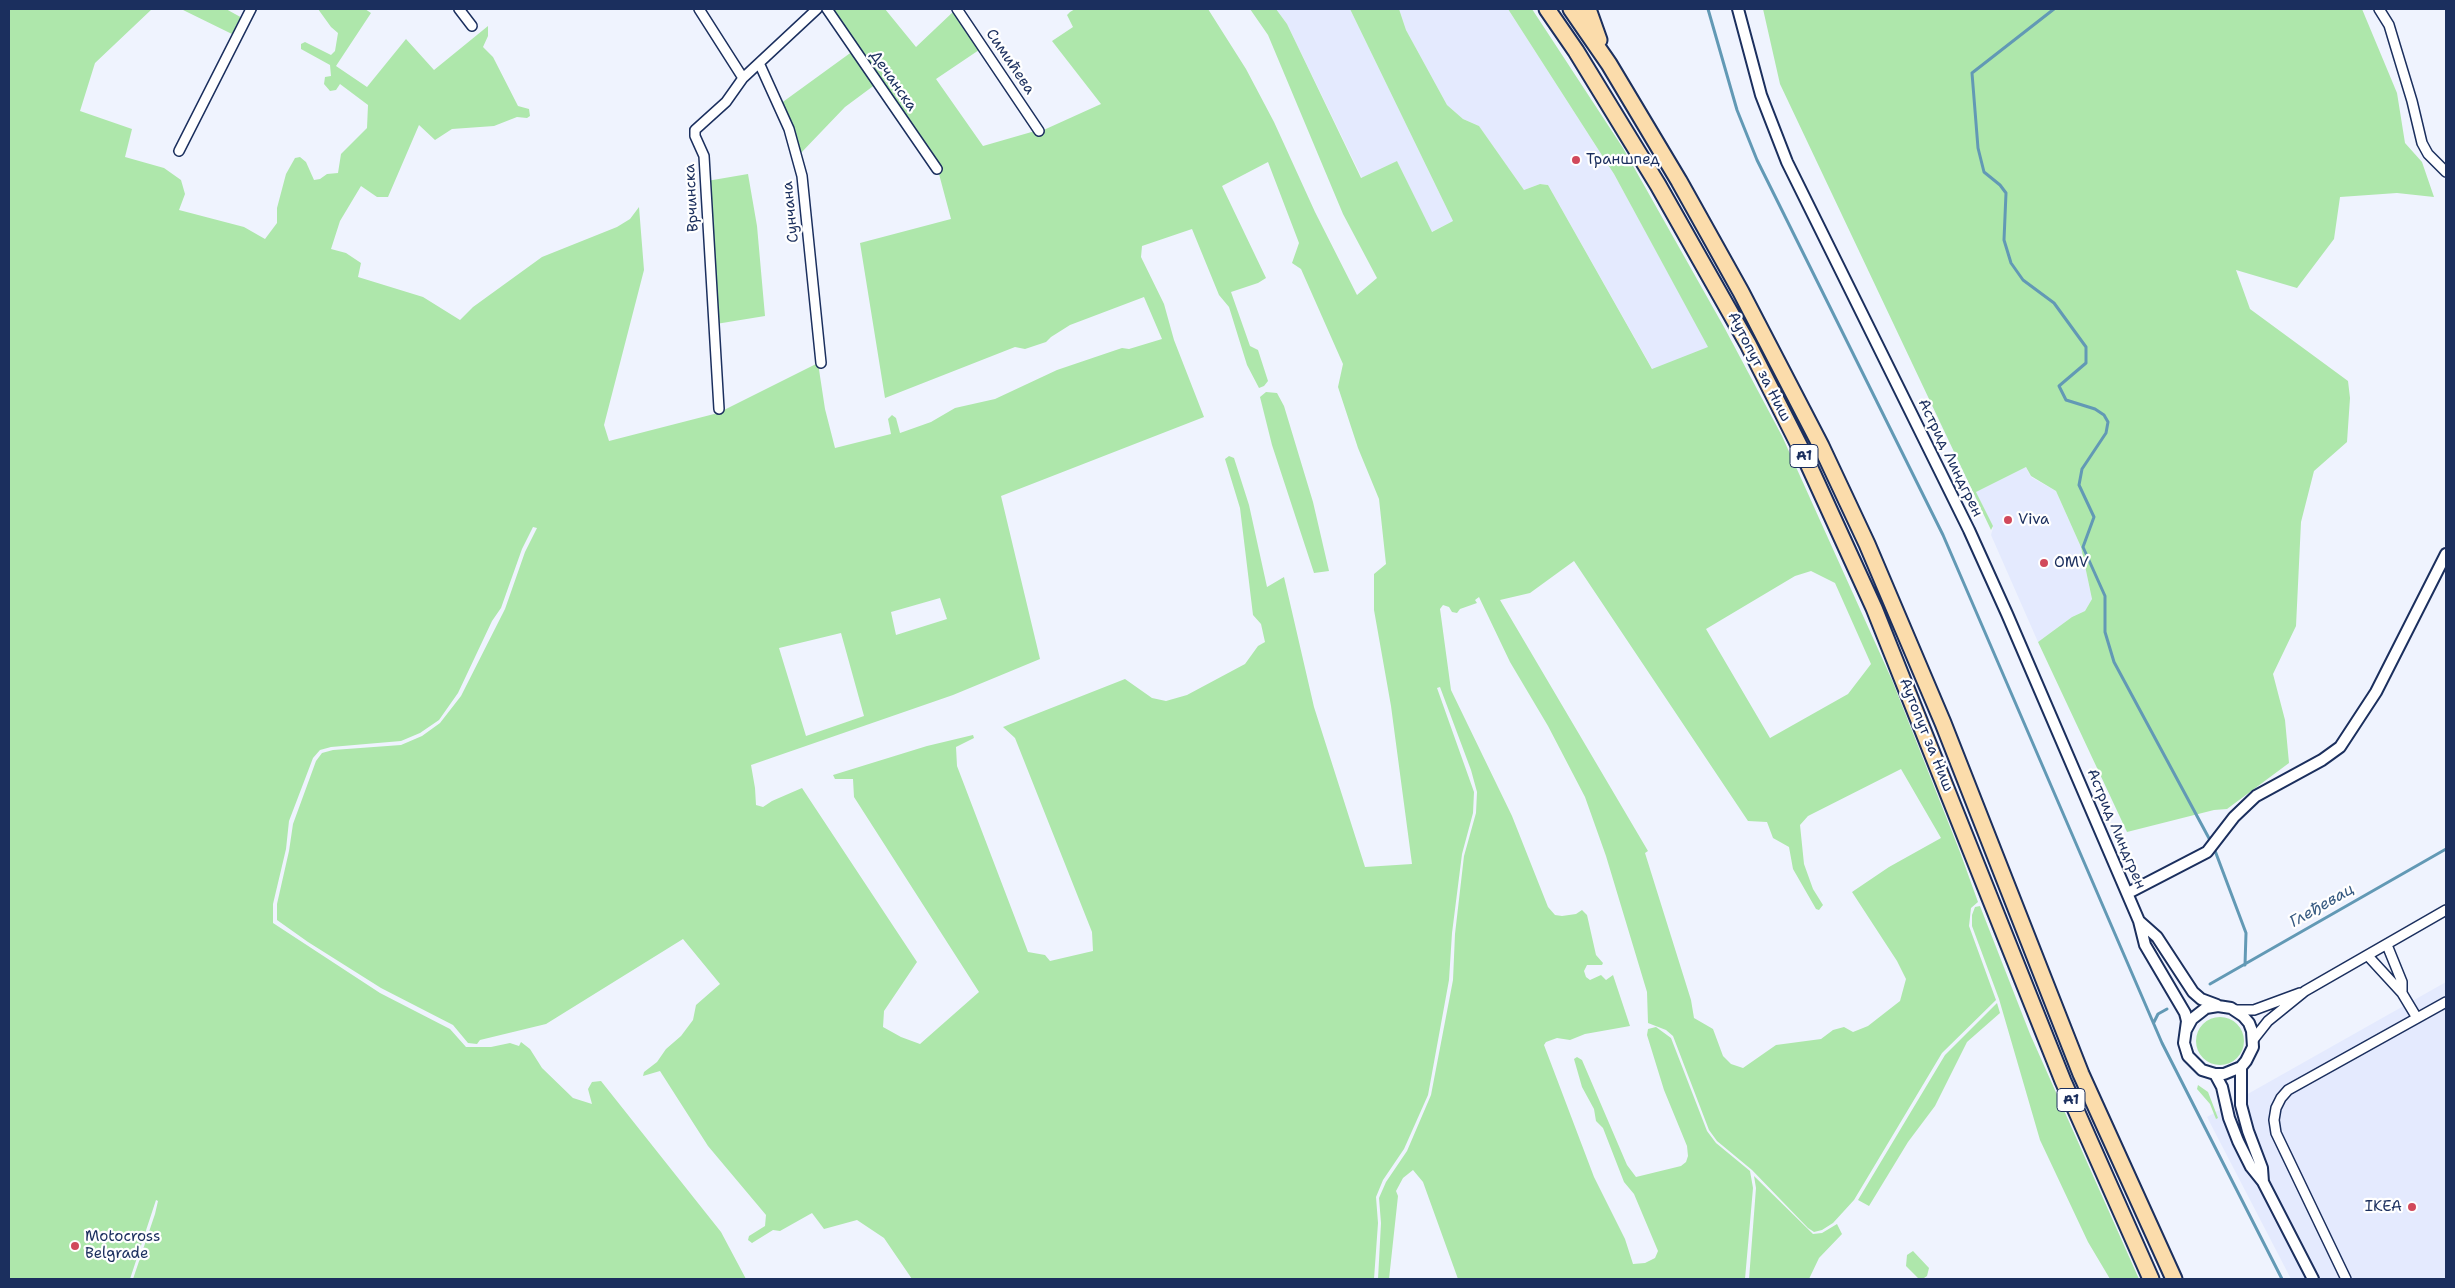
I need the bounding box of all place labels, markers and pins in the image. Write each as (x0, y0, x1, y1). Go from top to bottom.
place label: Траншпед (1586, 151, 1660, 169)
marker: Траншпед (1570, 154, 1582, 166)
place label: Viva (2018, 511, 2049, 529)
marker: Viva (2002, 514, 2014, 526)
place label: OMV (2054, 554, 2089, 572)
marker: OMV (2038, 557, 2050, 569)
place label: IKEA (2365, 1198, 2402, 1216)
marker: IKEA (2406, 1201, 2418, 1213)
place label: Motocross Belgrade (85, 1228, 160, 1263)
marker: Motocross Belgrade (69, 1240, 81, 1252)

